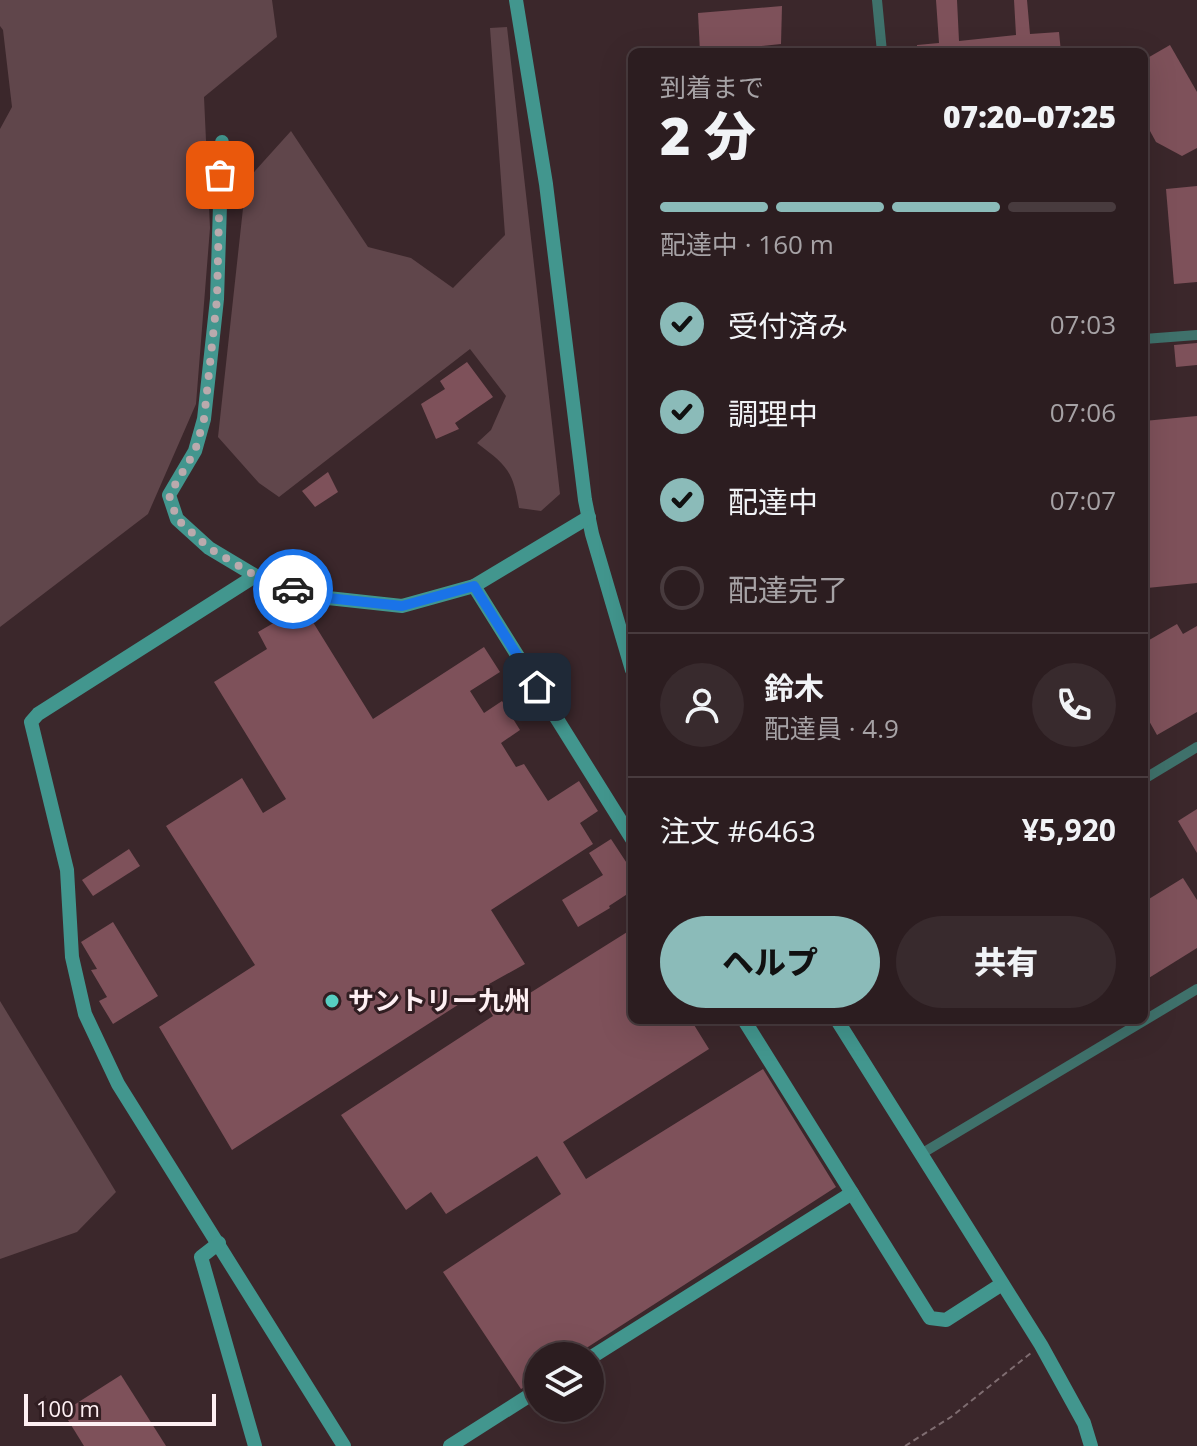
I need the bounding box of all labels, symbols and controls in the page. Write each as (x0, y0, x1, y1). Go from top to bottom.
text: 到着まで (660, 69, 764, 105)
text: 07:20–07:25 (943, 96, 1116, 137)
text: 2 分 (660, 99, 756, 170)
pin (186, 141, 254, 209)
icon: bag (198, 153, 242, 197)
text: 配達中 · 160 m (660, 226, 834, 262)
icon: check (660, 302, 704, 346)
text: 受付済み (728, 305, 848, 346)
text: 07:03 (1050, 306, 1116, 342)
icon: check (660, 390, 704, 434)
text: 調理中 (728, 393, 818, 434)
text: 07:06 (1050, 394, 1116, 430)
icon: check (660, 478, 704, 522)
text: 配達中 (728, 481, 818, 522)
text: 07:07 (1050, 482, 1116, 518)
courier (253, 549, 333, 629)
icon: car (271, 567, 315, 611)
text: 配達完了 (728, 569, 848, 610)
pin (503, 653, 571, 721)
button: person (660, 663, 744, 747)
button: phone (1032, 663, 1116, 747)
icon: home (515, 665, 559, 709)
text: 鈴木 (764, 667, 824, 708)
text: 配達員 · 4.9 (764, 710, 899, 746)
text: ¥5,920 (1022, 809, 1116, 850)
text: 注文 #6463 (660, 810, 816, 851)
button: ヘルプ (660, 916, 880, 1008)
button: 共有 (896, 916, 1116, 1008)
place label: サントリー九州 (348, 982, 530, 1018)
marker: サントリー九州 (323, 992, 341, 1010)
map controls (524, 1342, 604, 1422)
button: layers (524, 1342, 604, 1422)
scale bar (24, 1390, 216, 1426)
text: 100 m (36, 1393, 100, 1423)

